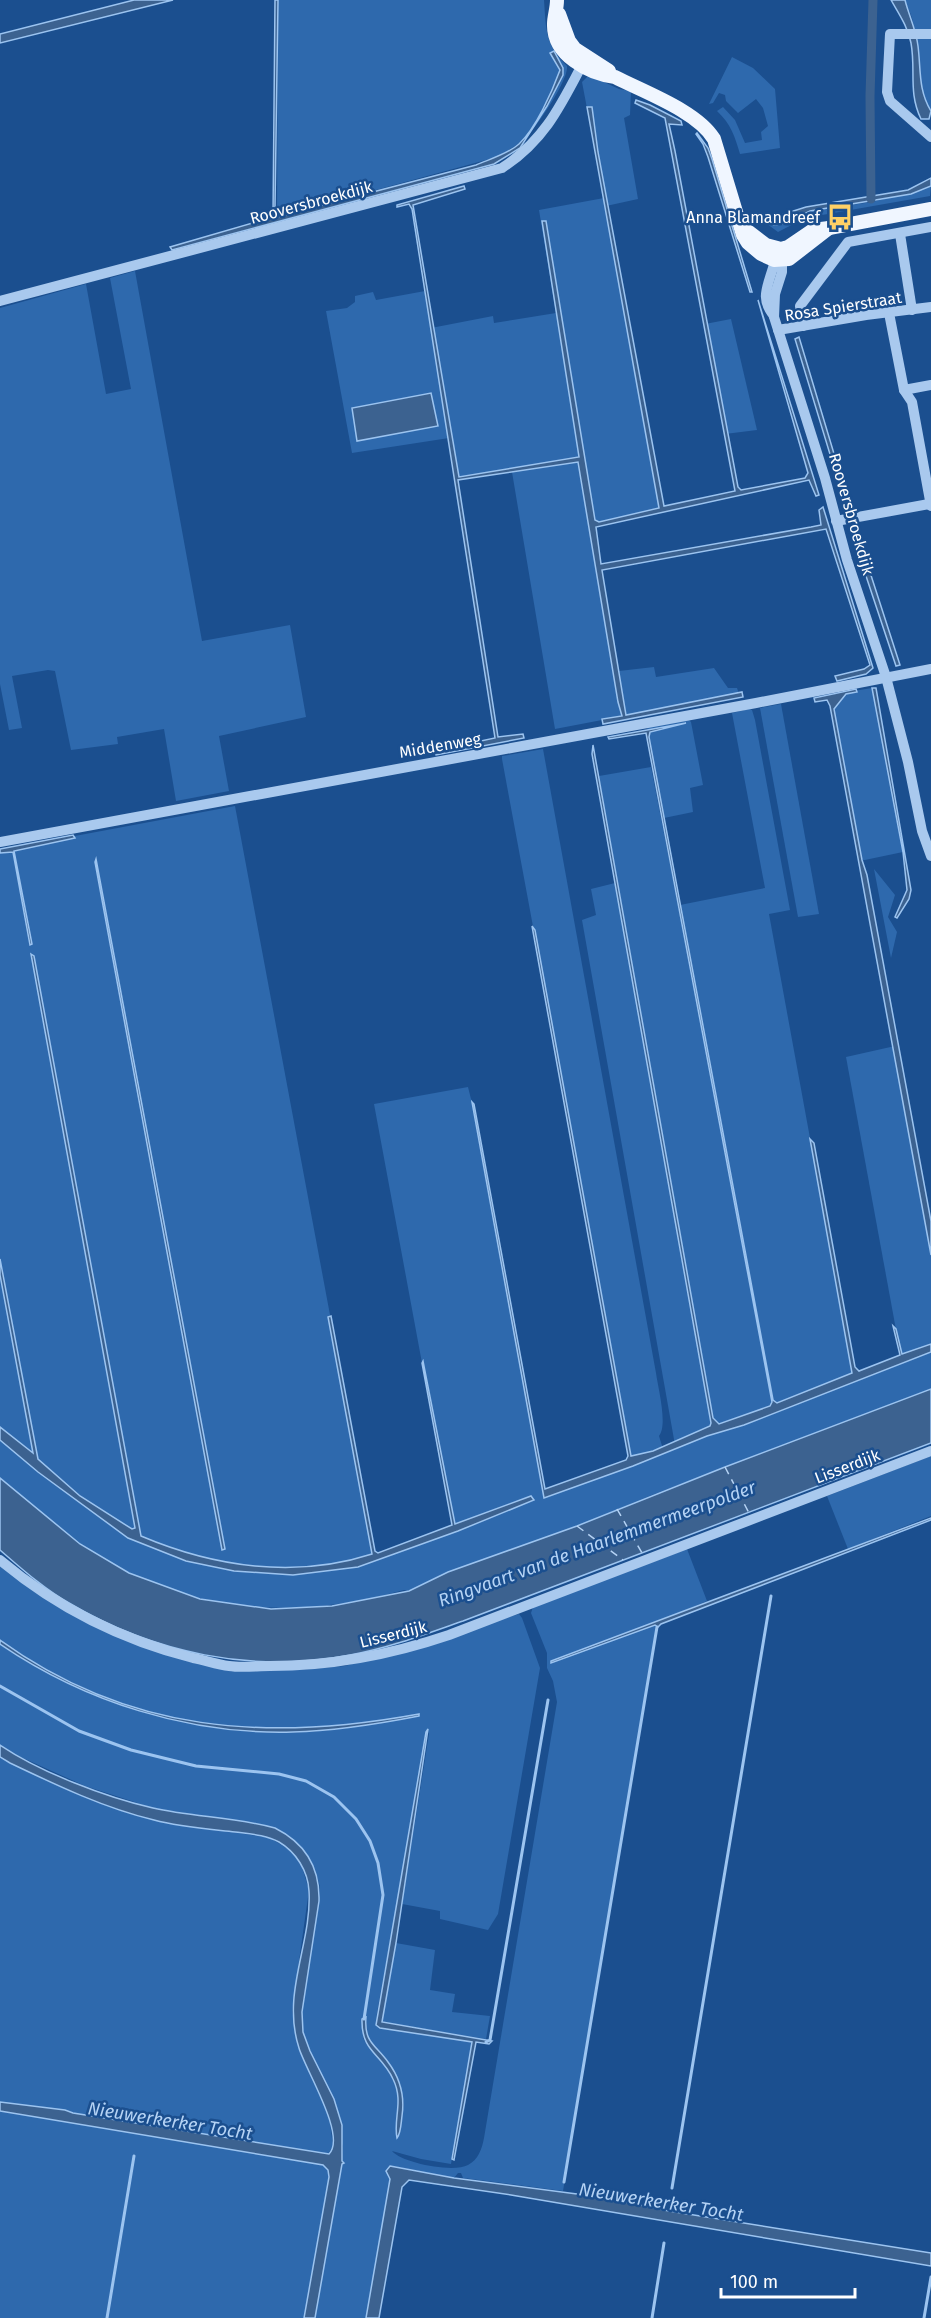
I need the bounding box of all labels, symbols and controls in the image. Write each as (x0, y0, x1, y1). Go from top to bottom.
street label: Rooversbroekdijk (248, 177, 375, 228)
bus stop icon: Anna Blamandreef (825, 202, 855, 232)
place label: Anna Blamandreef (686, 208, 822, 227)
street label: Rosa Spierstraat (783, 288, 903, 325)
street label: Rooversbroekdijk (825, 451, 878, 578)
street label: Middenweg (398, 729, 483, 762)
street label: Lisserdijk (812, 1445, 883, 1488)
water label: Ringvaart van de Haarlemmermeerpolder (435, 1476, 760, 1612)
street label: Lisserdijk (358, 1617, 429, 1652)
water label: Nieuwerkerker Tocht (86, 2097, 254, 2145)
water label: Nieuwerkerker Tocht (577, 2178, 745, 2226)
scale bar (721, 2261, 854, 2299)
text: 100 m (730, 2271, 778, 2293)

